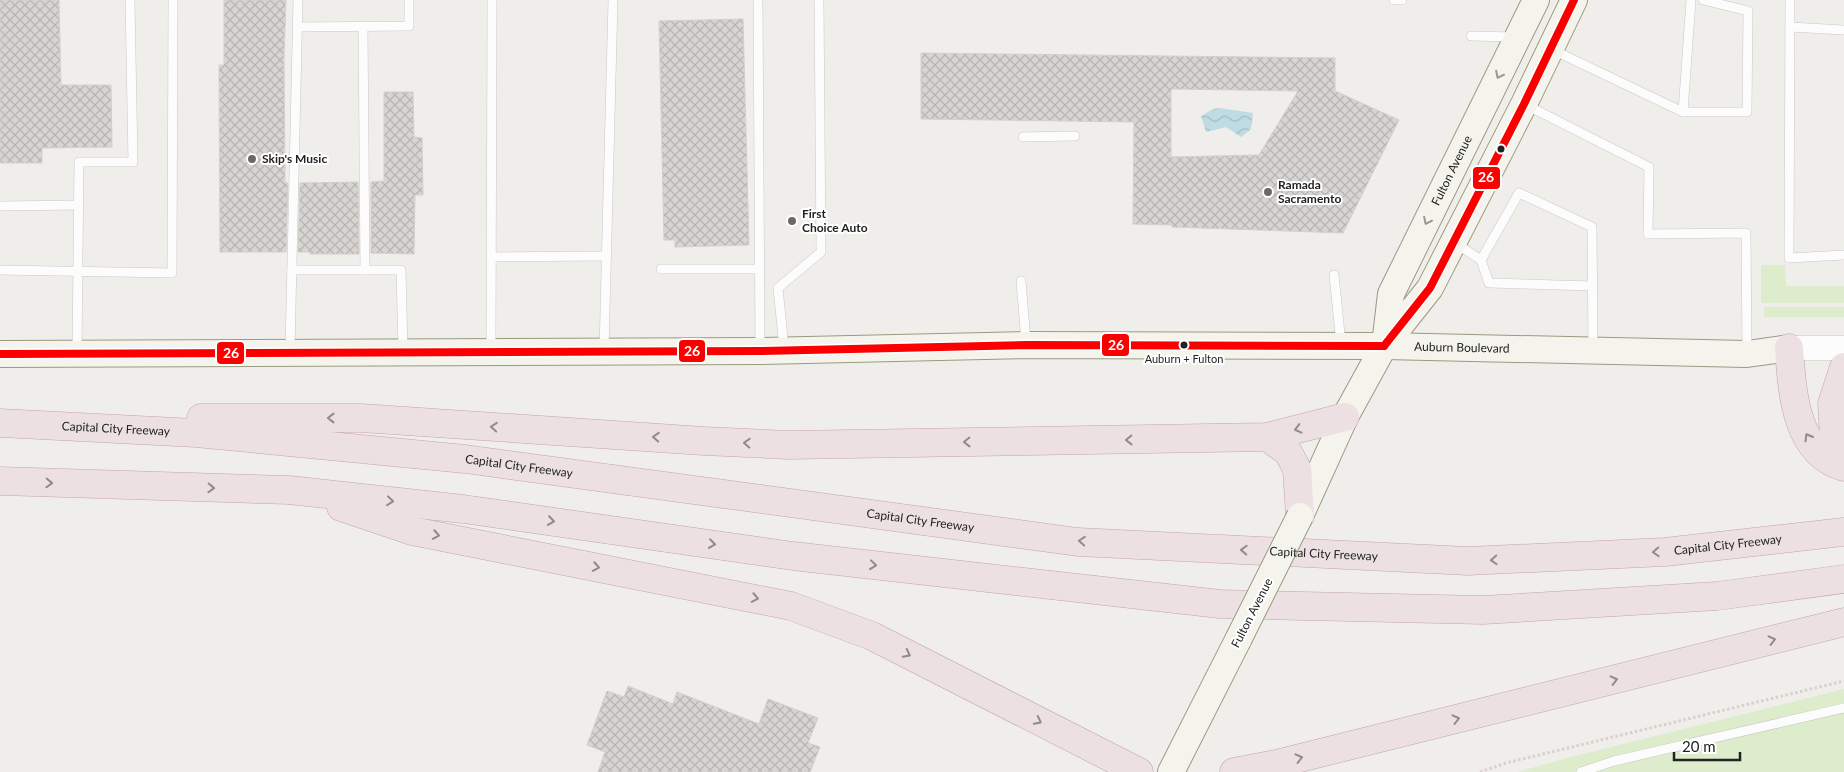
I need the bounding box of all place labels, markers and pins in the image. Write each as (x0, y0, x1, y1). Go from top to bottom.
unlabelled marker (1496, 144, 1506, 154)
place label: Skip's Music (262, 151, 327, 166)
marker: Skip's Music (246, 153, 258, 165)
place label: Ramada Sacramento (1278, 177, 1341, 206)
marker: Ramada Sacramento (1262, 186, 1274, 198)
place label: First Choice Auto (802, 206, 868, 235)
marker: First Choice Auto (786, 215, 798, 227)
marker: Auburn + Fulton (1179, 340, 1189, 350)
place label: Auburn + Fulton (1145, 352, 1223, 365)

